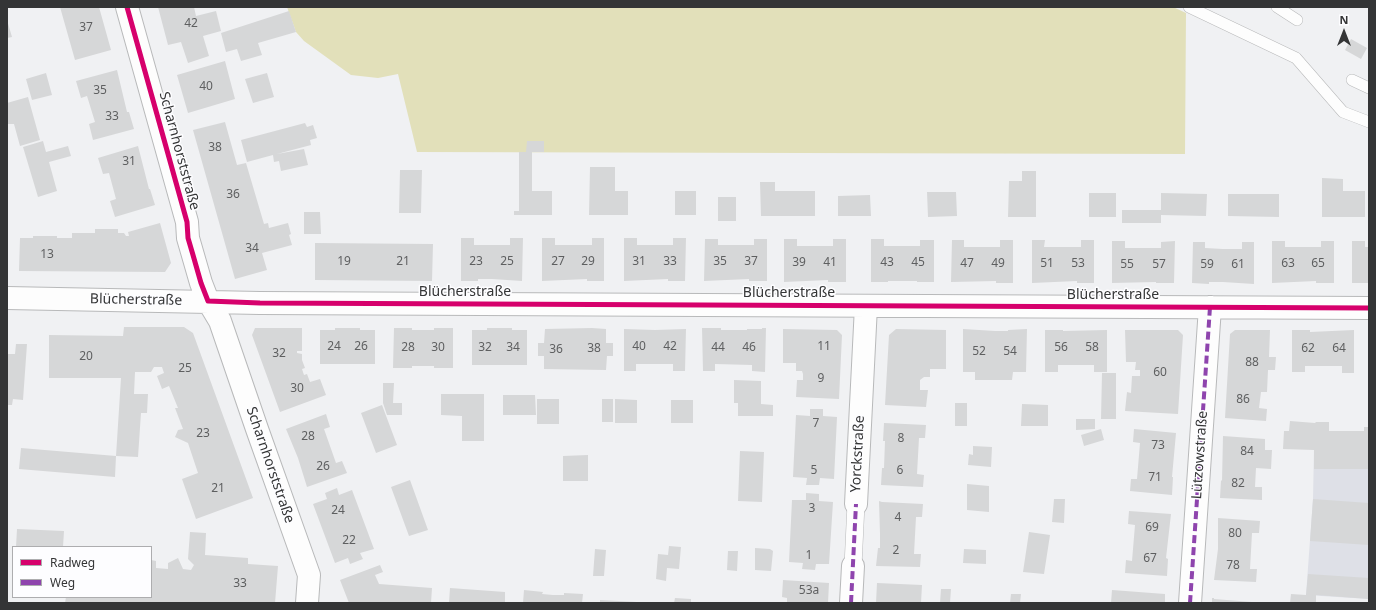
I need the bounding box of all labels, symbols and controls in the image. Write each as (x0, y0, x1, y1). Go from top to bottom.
north arrow (1324, 12, 1364, 52)
text: N (1340, 12, 1348, 27)
house number: 42 (184, 17, 198, 31)
house number: 37 (79, 21, 93, 35)
house number: 40 (199, 80, 213, 94)
house number: 35 (93, 84, 107, 98)
street label: Scharnhorststraße (155, 90, 203, 212)
house number: 33 (105, 110, 119, 124)
house number: 38 (208, 141, 222, 155)
house number: 31 (122, 155, 136, 169)
house number: 36 (226, 188, 240, 202)
house number: 34 (245, 242, 259, 256)
house number: 13 (40, 248, 54, 262)
house number: 19 (337, 255, 351, 269)
house number: 21 (396, 255, 410, 269)
house number: 23 (469, 255, 483, 269)
house number: 25 (500, 255, 514, 269)
house number: 27 (551, 255, 565, 269)
house number: 29 (581, 255, 595, 269)
house number: 31 (632, 255, 646, 269)
house number: 33 (663, 255, 677, 269)
house number: 35 (713, 255, 727, 269)
house number: 37 (744, 255, 758, 269)
house number: 39 (792, 256, 806, 270)
house number: 41 (823, 256, 837, 270)
house number: 43 (880, 256, 894, 270)
house number: 45 (911, 256, 925, 270)
house number: 47 (960, 257, 974, 271)
house number: 49 (991, 257, 1005, 271)
house number: 51 (1040, 257, 1054, 271)
house number: 53 (1071, 257, 1085, 271)
house number: 63 (1281, 257, 1295, 271)
house number: 65 (1311, 257, 1325, 271)
house number: 55 (1120, 258, 1134, 272)
house number: 57 (1152, 258, 1166, 272)
house number: 59 (1200, 258, 1214, 272)
house number: 61 (1231, 258, 1245, 272)
street label: Blücherstraße (419, 284, 511, 300)
street label: Blücherstraße (743, 285, 835, 301)
street label: Blücherstraße (1067, 287, 1159, 303)
street label: Blücherstraße (90, 291, 182, 309)
house number: 24 (327, 340, 341, 354)
house number: 26 (354, 340, 368, 354)
house number: 40 (632, 340, 646, 354)
house number: 42 (663, 340, 677, 354)
house number: 11 (817, 340, 831, 354)
house number: 28 (401, 341, 415, 355)
house number: 30 (431, 341, 445, 355)
house number: 32 (478, 341, 492, 355)
house number: 34 (506, 341, 520, 355)
house number: 44 (711, 341, 725, 355)
house number: 46 (742, 341, 756, 355)
house number: 56 (1054, 341, 1068, 355)
house number: 58 (1085, 341, 1099, 355)
house number: 38 (587, 342, 601, 356)
house number: 62 (1301, 342, 1315, 356)
house number: 64 (1332, 342, 1346, 356)
house number: 36 (549, 343, 563, 357)
house number: 52 (972, 345, 986, 359)
house number: 54 (1003, 345, 1017, 359)
house number: 32 (272, 347, 286, 361)
house number: 20 (79, 350, 93, 364)
house number: 88 (1245, 356, 1259, 370)
house number: 25 (178, 362, 192, 376)
house number: 60 (1153, 366, 1167, 380)
house number: 9 (818, 372, 824, 386)
house number: 30 (290, 382, 304, 396)
house number: 86 (1236, 393, 1250, 407)
street label: Scharnhorststraße (242, 405, 298, 525)
street label: Lützowstraße (1189, 410, 1211, 500)
street label: Yorckstraße (848, 415, 868, 493)
house number: 7 (813, 417, 819, 431)
house number: 23 (196, 427, 210, 441)
house number: 28 (301, 430, 315, 444)
house number: 8 (898, 432, 904, 446)
house number: 73 (1151, 439, 1165, 453)
house number: 84 (1240, 445, 1254, 459)
house number: 26 (316, 460, 330, 474)
house number: 5 (811, 464, 817, 478)
house number: 6 (897, 464, 903, 478)
house number: 71 (1148, 471, 1162, 485)
house number: 82 (1231, 477, 1245, 491)
house number: 21 (211, 482, 225, 496)
house number: 3 (809, 502, 815, 516)
house number: 24 (331, 504, 345, 518)
house number: 4 (895, 511, 901, 525)
house number: 69 (1145, 521, 1159, 535)
house number: 80 (1228, 527, 1242, 541)
house number: 22 (342, 534, 356, 548)
house number: 2 (893, 544, 899, 558)
legend (12, 546, 152, 598)
house number: 1 (806, 549, 812, 563)
house number: 67 (1143, 552, 1157, 566)
text: Radweg (50, 554, 95, 571)
house number: 78 (1226, 559, 1240, 573)
text: Weg (50, 574, 75, 591)
house number: 33 (233, 577, 247, 591)
house number: 53a (799, 584, 819, 598)

